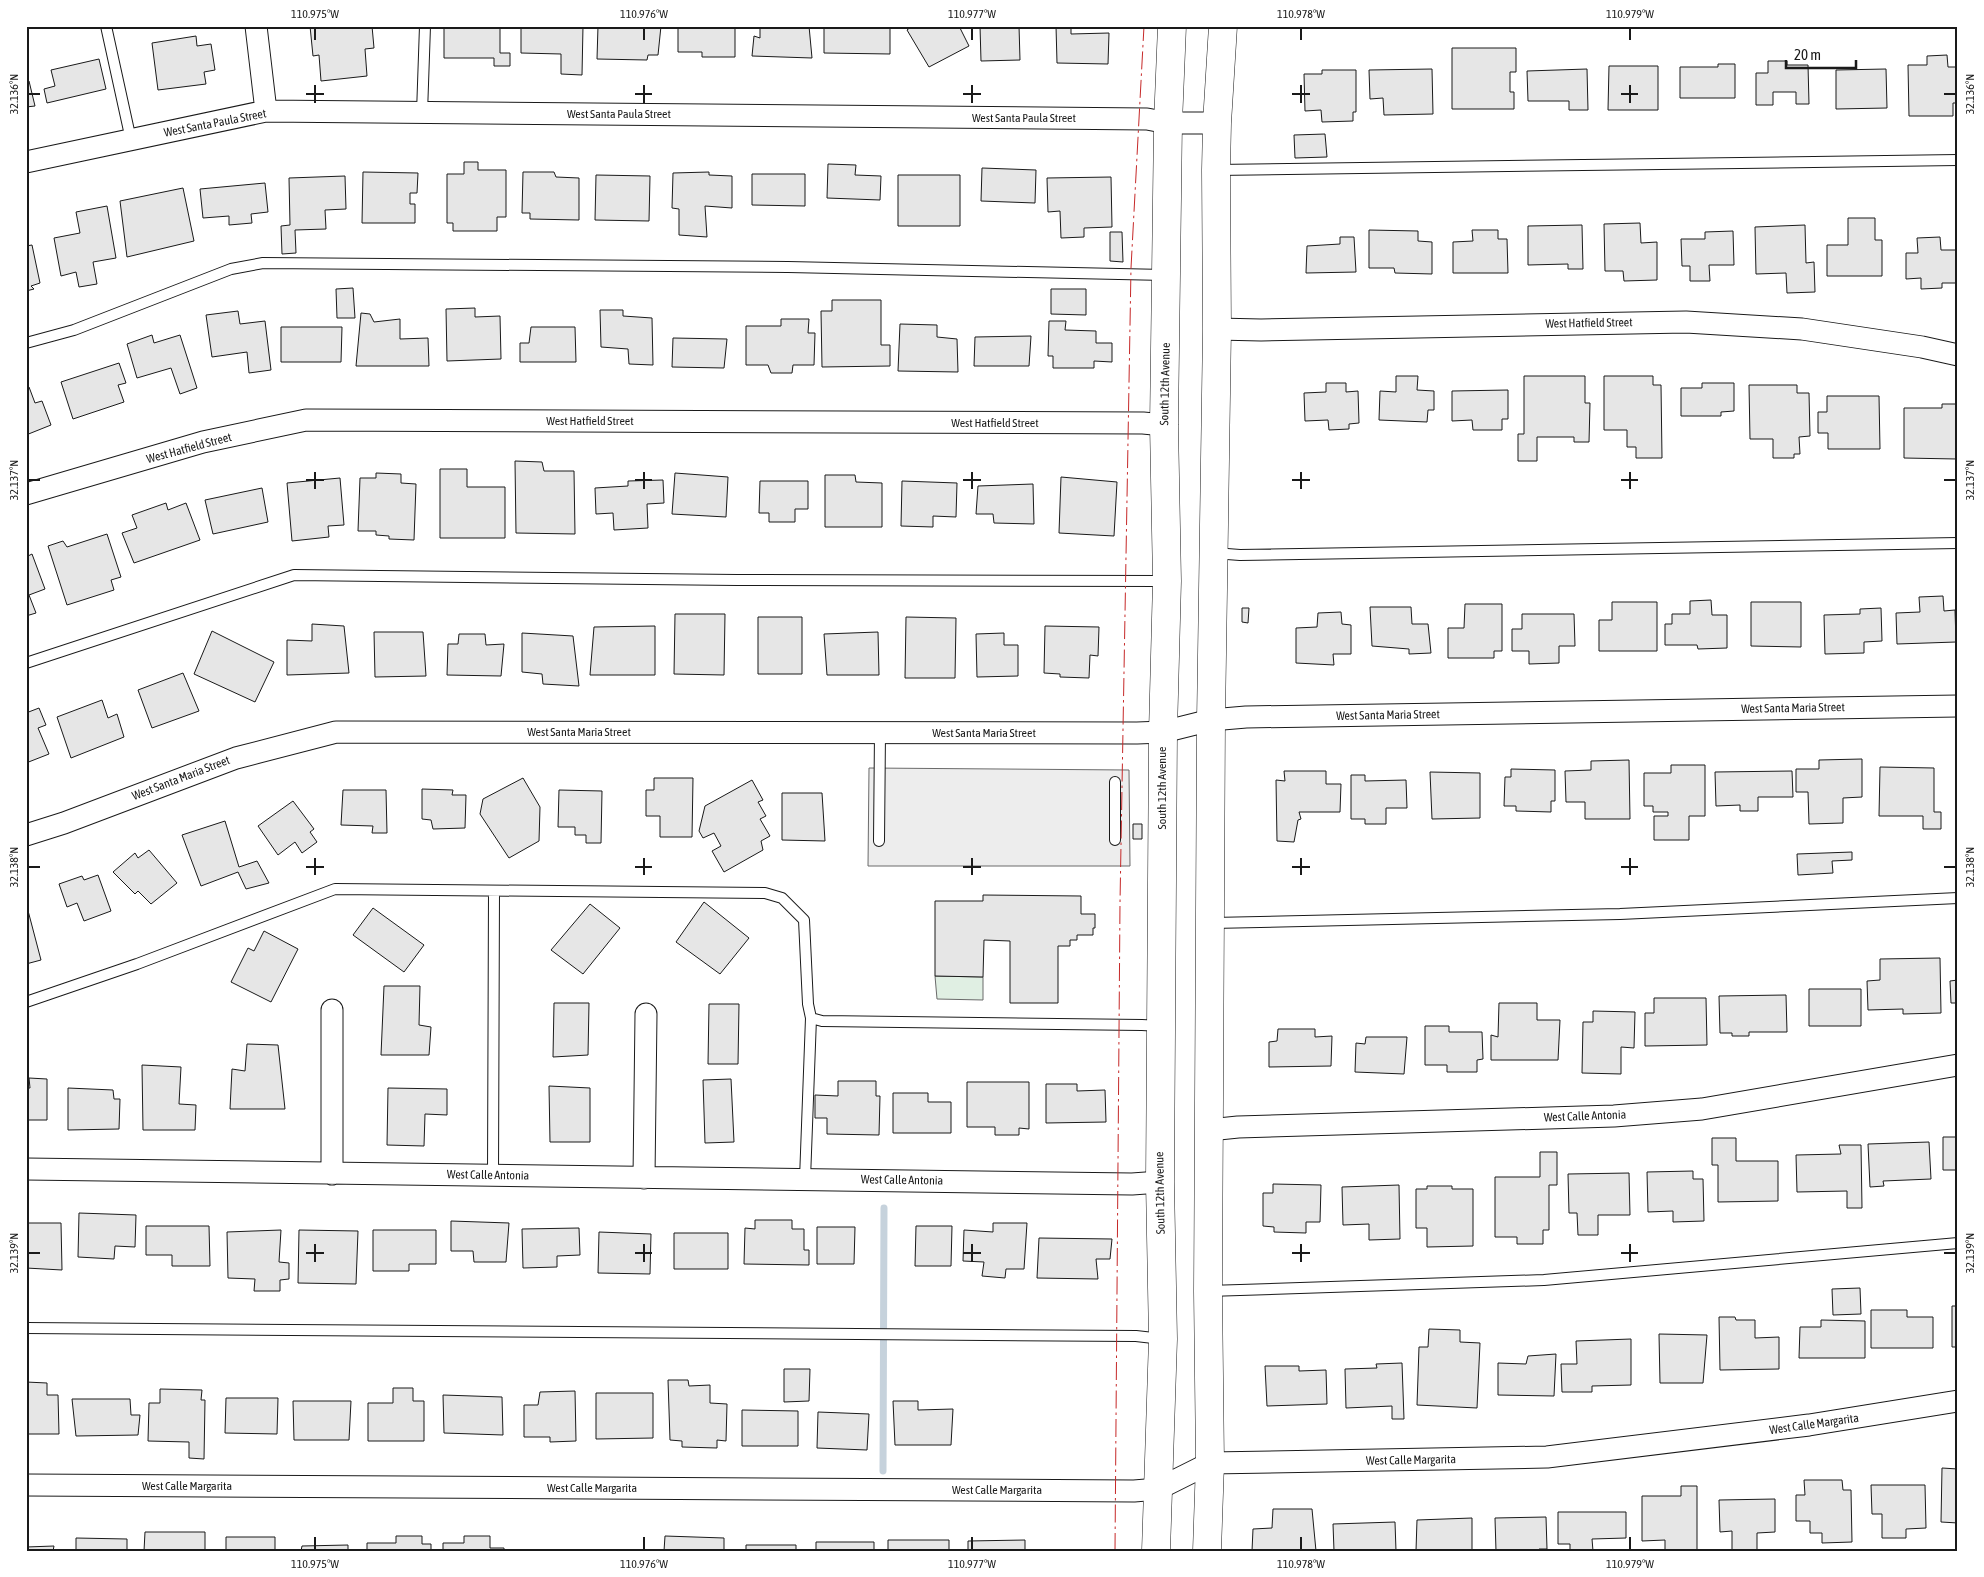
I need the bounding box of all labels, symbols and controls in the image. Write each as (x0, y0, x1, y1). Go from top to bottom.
text: 110.975°W (291, 7, 339, 21)
text: 110.976°W (620, 7, 668, 21)
text: 110.977°W (948, 7, 996, 21)
text: 110.978°W (1277, 7, 1325, 21)
text: 110.979°W (1606, 7, 1654, 21)
scale bar (1786, 38, 1856, 70)
text: 20 m (1794, 46, 1821, 63)
text: 32.136°N (7, 74, 21, 114)
text: 32.136°N (1963, 74, 1977, 114)
street label: West Santa Paula Street (163, 106, 268, 140)
street label: West Santa Paula Street (567, 107, 672, 121)
street label: West Santa Paula Street (972, 111, 1077, 125)
street label: West Hatfield Street (1545, 315, 1633, 331)
street label: South 12th Avenue (1157, 342, 1173, 426)
street label: West Hatfield Street (546, 414, 634, 428)
street label: West Hatfield Street (951, 416, 1039, 430)
street label: West Hatfield Street (145, 430, 234, 466)
text: 32.137°N (7, 460, 21, 500)
text: 32.137°N (1963, 460, 1977, 500)
street label: West Santa Maria Street (1741, 700, 1846, 716)
street label: West Santa Maria Street (1336, 707, 1441, 723)
street label: West Santa Maria Street (527, 725, 631, 739)
street label: West Santa Maria Street (932, 726, 1036, 740)
street label: South 12th Avenue (1155, 747, 1169, 829)
street label: West Santa Maria Street (130, 753, 232, 803)
text: 32.138°N (7, 847, 21, 887)
text: 32.138°N (1963, 847, 1977, 887)
street label: West Calle Antonia (1544, 1108, 1626, 1124)
street label: South 12th Avenue (1152, 1151, 1168, 1235)
street label: West Calle Antonia (447, 1167, 529, 1183)
street label: West Calle Antonia (861, 1172, 943, 1188)
text: 32.139°N (7, 1233, 21, 1273)
text: 32.139°N (1963, 1233, 1977, 1273)
street label: West Calle Margarita (1768, 1411, 1860, 1437)
street label: West Calle Margarita (1366, 1452, 1456, 1468)
street label: West Calle Margarita (142, 1479, 232, 1493)
street label: West Calle Margarita (547, 1481, 637, 1495)
street label: West Calle Margarita (952, 1483, 1042, 1497)
text: 110.975°W (291, 1557, 339, 1571)
text: 110.976°W (620, 1557, 668, 1571)
text: 110.977°W (948, 1557, 996, 1571)
text: 110.978°W (1277, 1557, 1325, 1571)
text: 110.979°W (1606, 1557, 1654, 1571)

